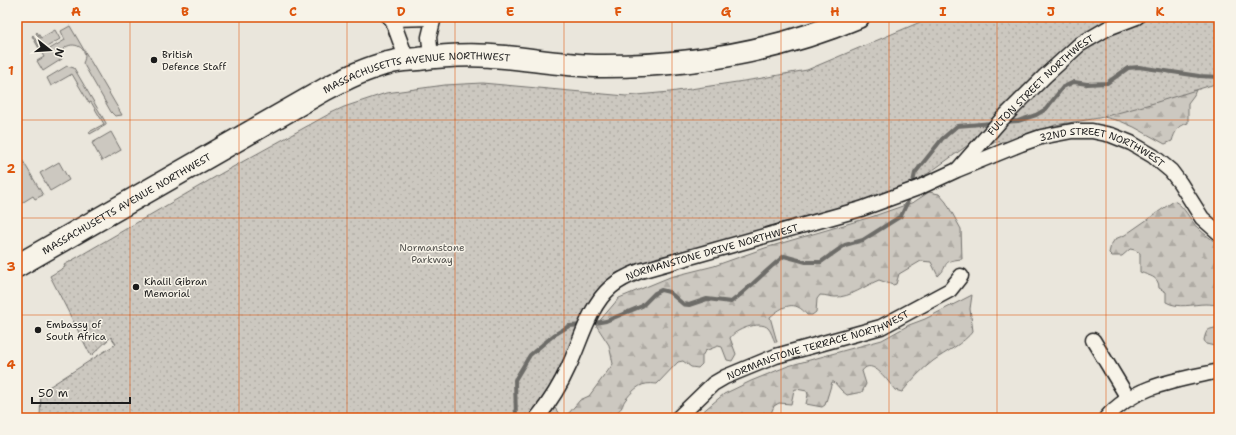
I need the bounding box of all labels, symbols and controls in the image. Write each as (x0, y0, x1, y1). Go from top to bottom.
text: A (71, 3, 81, 20)
text: B (181, 3, 189, 20)
text: C (289, 3, 297, 20)
text: D (396, 3, 406, 20)
text: E (506, 3, 515, 20)
text: F (614, 3, 622, 20)
text: G (721, 3, 732, 20)
text: H (830, 3, 840, 20)
text: I (939, 3, 947, 20)
text: J (1047, 3, 1055, 20)
text: K (1156, 3, 1165, 20)
north arrow (30, 30, 70, 70)
street label: FULTON STREET NORTHWEST (985, 32, 1096, 138)
text: N (51, 46, 68, 59)
place label: British Defence Staff (162, 48, 227, 73)
street label: MASSACHUSETTS AVENUE NORTHWEST (321, 49, 511, 96)
marker: British Defence Staff (149, 55, 159, 65)
text: 1 (8, 62, 14, 79)
street label: 32ND STREET NORTHWEST (1038, 125, 1167, 170)
street label: MASSACHUSETTS AVENUE NORTHWEST (40, 150, 213, 257)
text: 2 (6, 160, 16, 177)
street label: NORMANSTONE DRIVE NORTHWEST (623, 221, 800, 283)
park label: Normanstone Parkway (399, 241, 465, 266)
text: 3 (6, 258, 16, 275)
place label: Khalil Gibran Memorial (144, 275, 207, 300)
marker: Khalil Gibran Memorial (131, 282, 141, 292)
street label: NORMANSTONE TERRACE NORTHWEST (725, 307, 911, 383)
place label: Embassy of South Africa (46, 318, 107, 343)
marker: Embassy of South Africa (33, 325, 43, 335)
text: 4 (6, 356, 16, 373)
scale bar (32, 379, 130, 405)
text: 50 m (38, 385, 68, 401)

